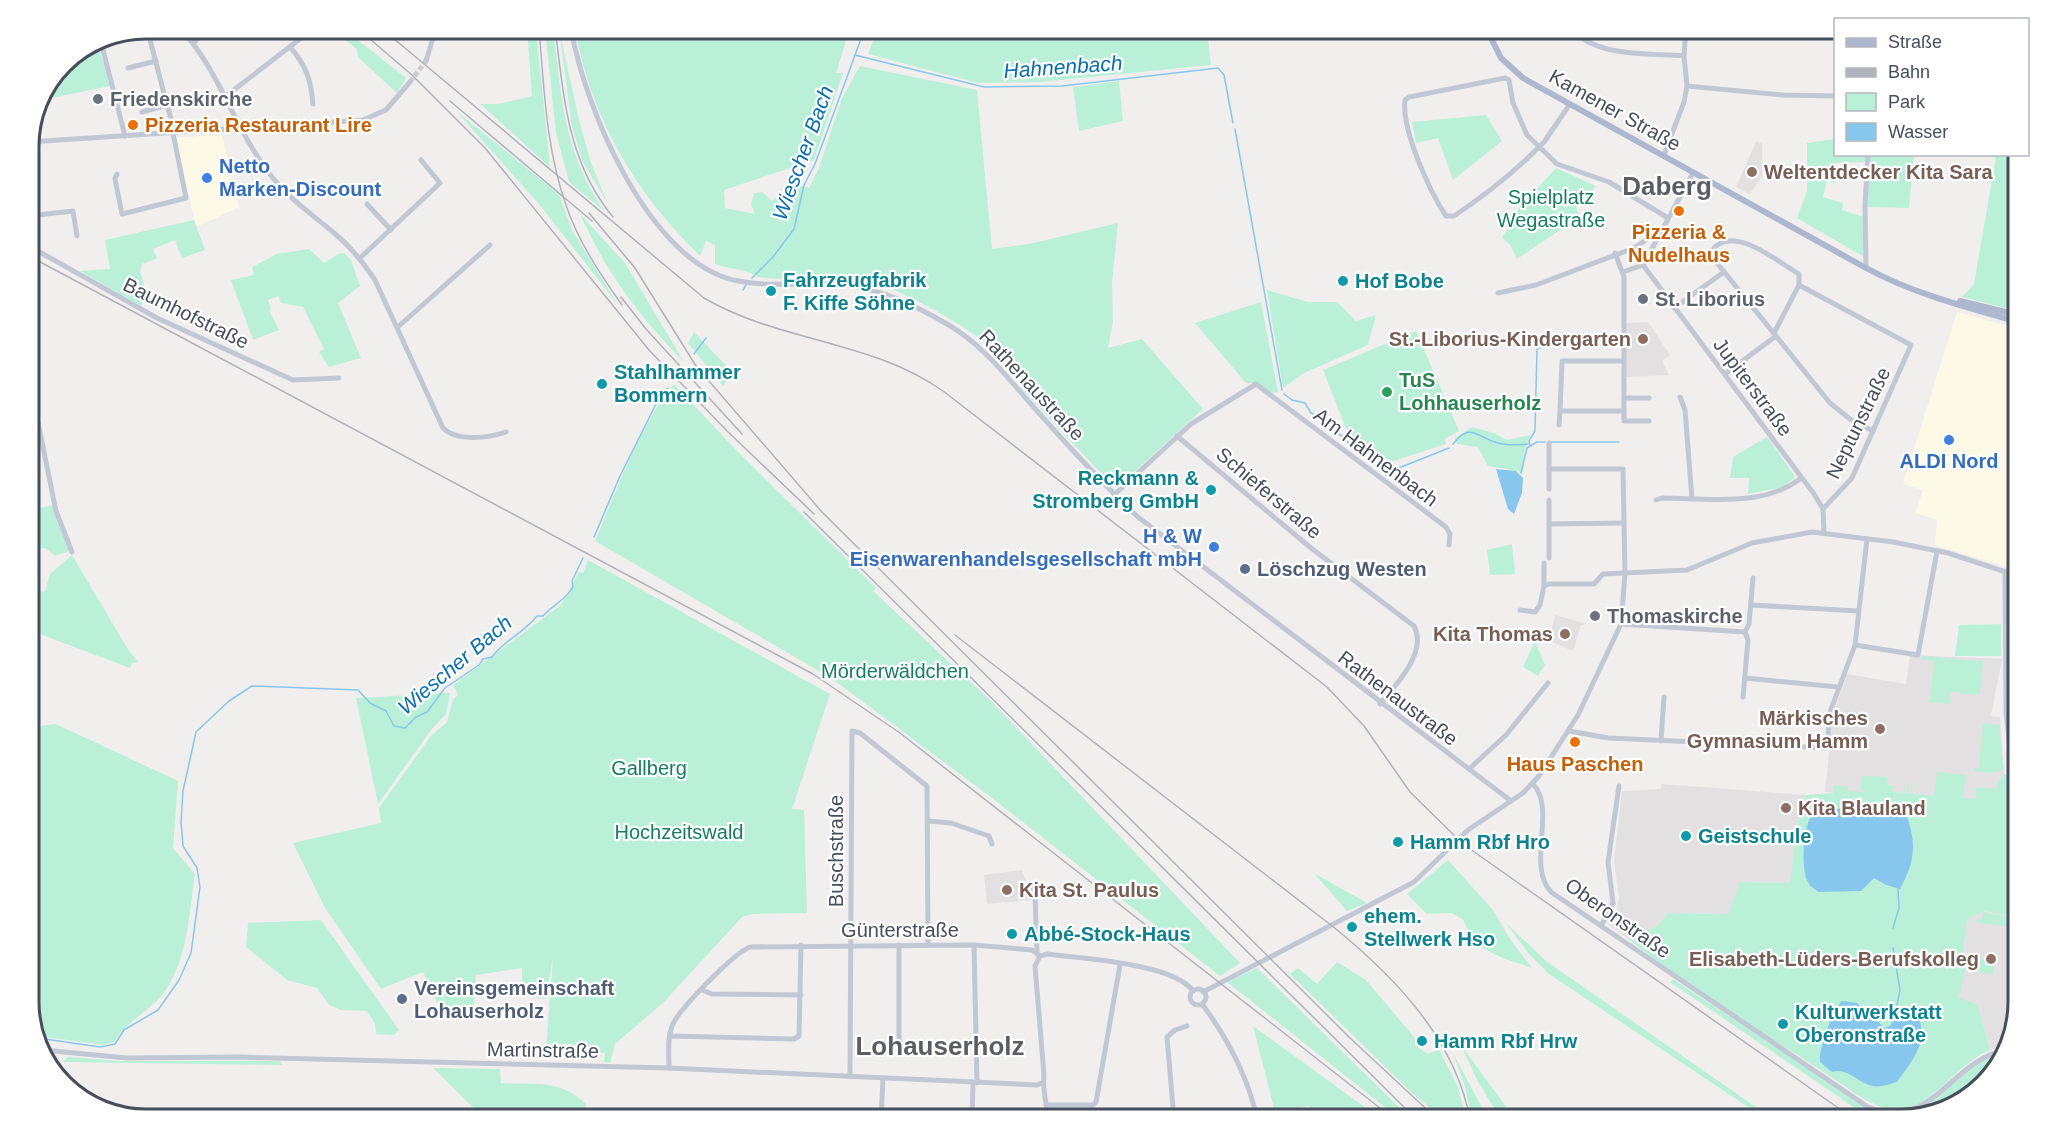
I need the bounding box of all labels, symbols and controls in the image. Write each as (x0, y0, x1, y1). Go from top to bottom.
legend (1834, 18, 2029, 156)
text: Straße (1888, 32, 1942, 52)
water label: Hahnenbach (1003, 51, 1123, 82)
text: Bahn (1888, 62, 1930, 82)
street label: Kamener Straße (1545, 65, 1685, 155)
water label: Wiescher Bach (768, 83, 837, 223)
place label: Friedenskirche (110, 88, 252, 110)
marker: Friedenskirche (91, 92, 105, 106)
text: Park (1888, 92, 1926, 112)
place label: Pizzeria Restaurant Lire (145, 114, 372, 136)
marker: Pizzeria Restaurant Lire (126, 118, 140, 132)
text: Wasser (1888, 122, 1948, 142)
place label: Netto Marken-Discount (219, 155, 382, 200)
place label: Weltentdecker Kita Sara (1764, 161, 1993, 183)
marker: Weltentdecker Kita Sara (1745, 165, 1759, 179)
marker: Netto Marken-Discount (200, 171, 214, 185)
district label: Daberg (1622, 171, 1712, 201)
park label: Spielplatz Wegastraße (1497, 186, 1605, 231)
marker: Pizzeria & Nudelhaus (1672, 204, 1686, 218)
place label: Pizzeria & Nudelhaus (1628, 221, 1730, 266)
place label: Fahrzeugfabrik F. Kiffe Söhne (783, 269, 927, 314)
place label: Hof Bobe (1355, 270, 1444, 292)
street label: Baumhofstraße (120, 273, 252, 353)
marker: Hof Bobe (1336, 274, 1350, 288)
marker: Fahrzeugfabrik F. Kiffe Söhne (764, 284, 778, 298)
place label: St. Liborius (1655, 288, 1765, 310)
marker: St. Liborius (1636, 292, 1650, 306)
street label: Rathenaustraße (975, 325, 1089, 445)
place label: St.-Liborius-Kindergarten (1389, 328, 1631, 350)
marker: St.-Liborius-Kindergarten (1636, 332, 1650, 346)
street label: Jupiterstraße (1709, 334, 1797, 440)
place label: Stahlhammer Bommern (614, 361, 741, 406)
street label: Neptunstraße (1822, 364, 1894, 482)
place label: TuS Lohhauserholz (1399, 369, 1541, 414)
marker: Stahlhammer Bommern (595, 377, 609, 391)
marker: TuS Lohhauserholz (1380, 385, 1394, 399)
street label: Am Hahnenbach (1310, 403, 1442, 511)
marker: ALDI Nord (1942, 433, 1956, 447)
street label: Schieferstraße (1212, 443, 1326, 543)
place label: ALDI Nord (1900, 450, 1998, 472)
place label: Reckmann & Stromberg GmbH (1032, 467, 1199, 512)
marker: Reckmann & Stromberg GmbH (1204, 483, 1218, 497)
place label: H & W Eisenwarenhandelsgesellschaft mbH (850, 525, 1202, 570)
marker: H & W Eisenwarenhandelsgesellschaft mbH (1207, 540, 1221, 554)
place label: Löschzug Westen (1257, 558, 1427, 580)
marker: Löschzug Westen (1238, 562, 1252, 576)
place label: Thomaskirche (1607, 605, 1743, 627)
marker: Thomaskirche (1588, 609, 1602, 623)
water label: Wiescher Bach (393, 610, 516, 719)
place label: Kita Thomas (1433, 623, 1553, 645)
marker: Kita Thomas (1558, 627, 1572, 641)
street label: Rathenaustraße (1334, 646, 1462, 750)
park label: Mörderwäldchen (821, 660, 969, 682)
place label: Märkisches Gymnasium Hamm (1687, 707, 1868, 752)
marker: Märkisches Gymnasium Hamm (1873, 722, 1887, 736)
marker: Haus Paschen (1568, 735, 1582, 749)
place label: Haus Paschen (1507, 753, 1643, 775)
park label: Gallberg (611, 757, 687, 779)
street label: Buschstraße (825, 795, 847, 907)
place label: Kita Blauland (1798, 797, 1926, 819)
marker: Kita Blauland (1779, 801, 1793, 815)
park label: Hochzeitswald (615, 821, 743, 843)
place label: Geistschule (1698, 825, 1811, 847)
marker: Geistschule (1679, 829, 1693, 843)
place label: Hamm Rbf Hro (1410, 831, 1550, 853)
marker: Hamm Rbf Hro (1391, 835, 1405, 849)
street label: Oberonstraße (1561, 874, 1675, 962)
place label: Kita St. Paulus (1019, 879, 1159, 901)
marker: Kita St. Paulus (1000, 883, 1014, 897)
place label: ehem. Stellwerk Hso (1364, 905, 1495, 950)
street label: Günterstraße (841, 919, 959, 941)
marker: ehem. Stellwerk Hso (1345, 920, 1359, 934)
place label: Abbé-Stock-Haus (1024, 923, 1191, 945)
marker: Abbé-Stock-Haus (1005, 927, 1019, 941)
place label: Elisabeth-Lüders-Berufskolleg (1689, 948, 1979, 970)
marker: Elisabeth-Lüders-Berufskolleg (1984, 952, 1998, 966)
place label: Vereinsgemeinschaft Lohauserholz (414, 977, 614, 1022)
marker: Vereinsgemeinschaft Lohauserholz (395, 992, 409, 1006)
place label: Kulturwerkstatt Oberonstraße (1795, 1001, 1942, 1046)
marker: Kulturwerkstatt Oberonstraße (1776, 1017, 1790, 1031)
place label: Hamm Rbf Hrw (1434, 1030, 1578, 1052)
district label: Lohauserholz (855, 1031, 1025, 1061)
marker: Hamm Rbf Hrw (1415, 1034, 1429, 1048)
street label: Martinstraße (487, 1038, 599, 1062)

